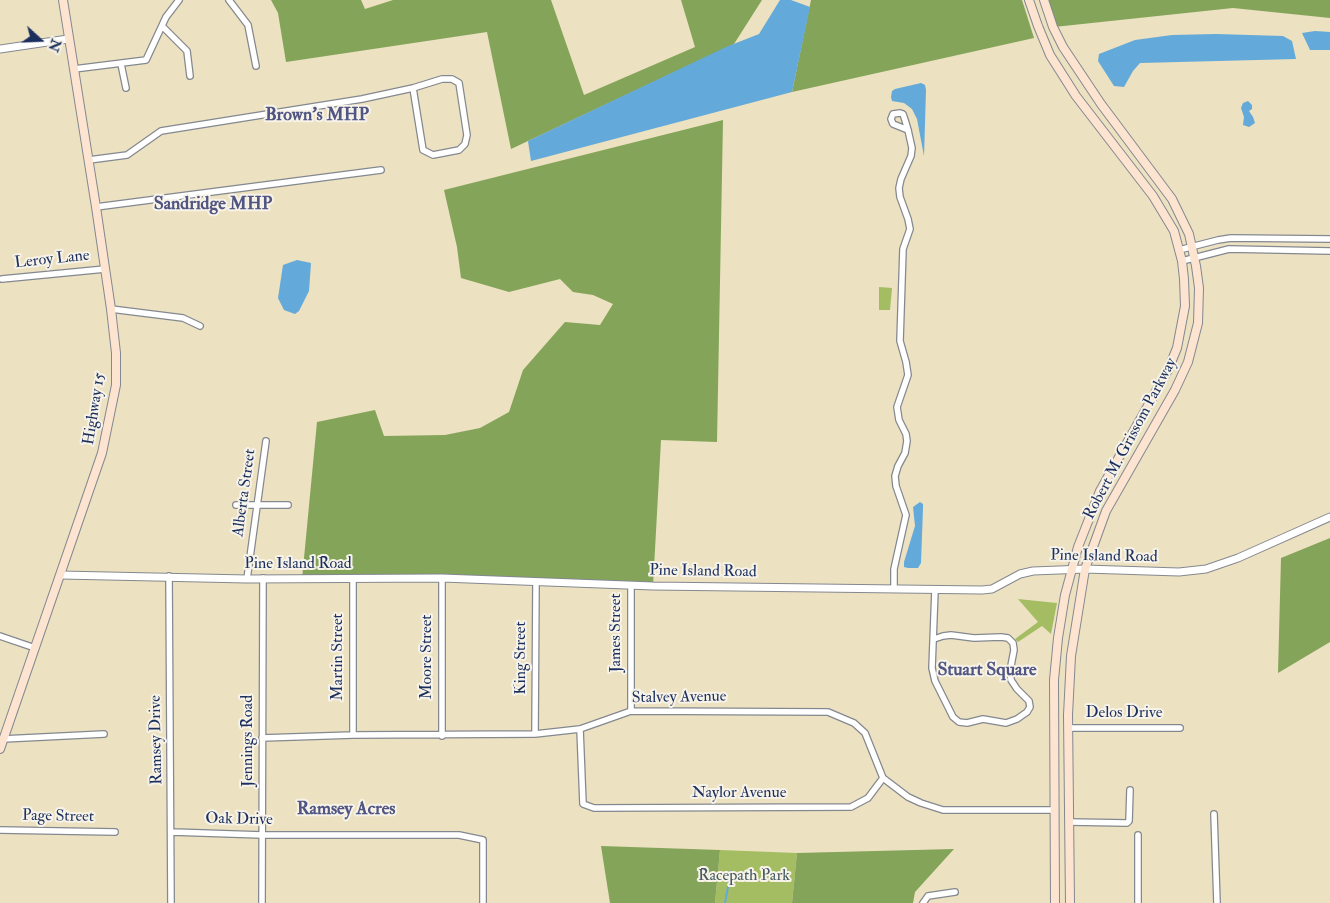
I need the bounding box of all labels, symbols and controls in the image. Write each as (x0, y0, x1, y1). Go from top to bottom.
north arrow (15, 15, 65, 65)
text: N (44, 36, 65, 54)
district label: Brown's MHP (265, 105, 369, 127)
district label: Sandridge MHP (154, 194, 272, 216)
street label: Leroy Lane (14, 247, 90, 273)
street label: Robert M. Grissom Parkway (1080, 355, 1182, 523)
street label: Highway 15 (80, 372, 110, 446)
street label: Alberta Street (229, 448, 261, 538)
street label: Pine Island Road (1050, 546, 1158, 568)
street label: Pine Island Road (244, 555, 352, 575)
street label: Pine Island Road (649, 561, 757, 583)
street label: James Street (607, 593, 627, 673)
street label: Martin Street (329, 613, 349, 701)
street label: Moore Street (418, 614, 438, 700)
street label: King Street (512, 621, 532, 695)
district label: Stuart Square (937, 660, 1037, 682)
street label: Stalvey Avenue (631, 688, 727, 708)
street label: Ramsey Drive (147, 695, 167, 785)
street label: Jennings Road (239, 695, 259, 787)
street label: Delos Drive (1086, 704, 1162, 724)
street label: Naylor Avenue (692, 784, 786, 804)
district label: Ramsey Acres (297, 799, 395, 821)
street label: Page Street (22, 807, 94, 827)
street label: Oak Drive (205, 810, 273, 830)
park label: Racepath Park (698, 867, 790, 887)

